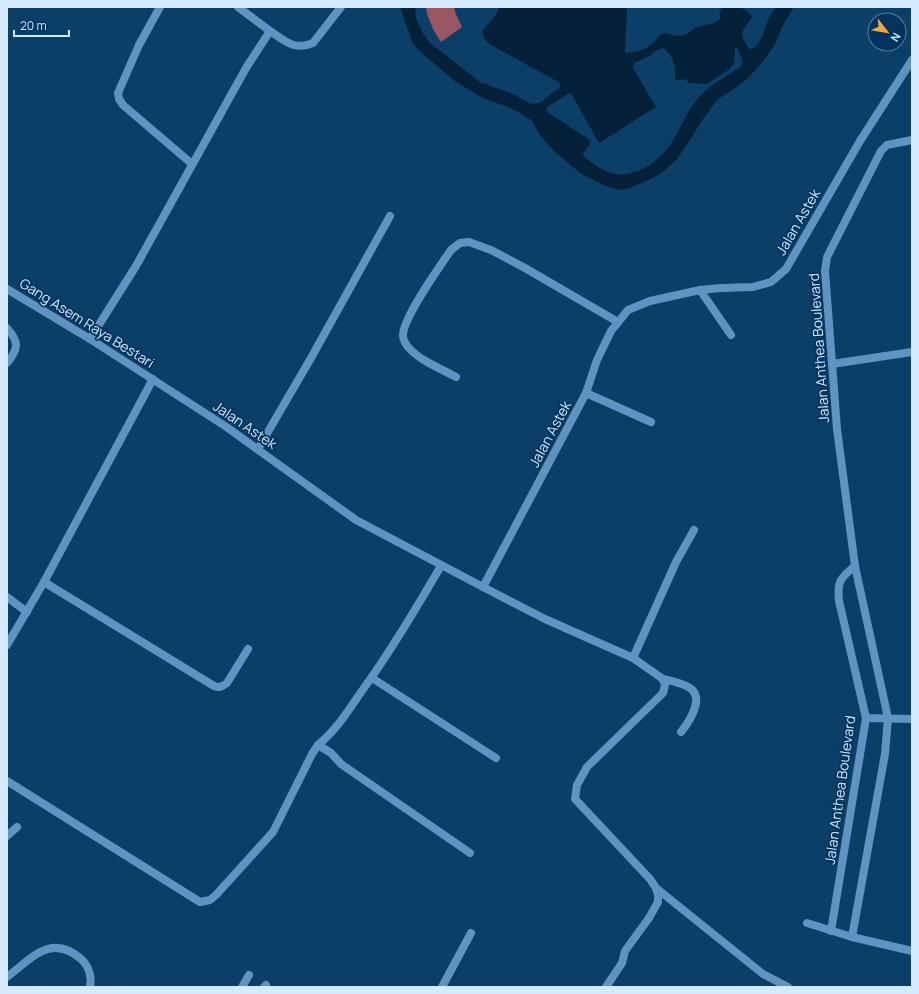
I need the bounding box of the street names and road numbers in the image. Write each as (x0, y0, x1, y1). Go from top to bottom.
street label: Jalan Astek (771, 184, 825, 258)
street label: Jalan Anthea Boulevard (804, 272, 833, 424)
street label: Gang Asem Raya Bestari (16, 273, 158, 372)
street label: Jalan Astek (210, 396, 282, 453)
street label: Jalan Astek (524, 396, 576, 471)
street label: Jalan Anthea Boulevard (820, 714, 859, 866)

